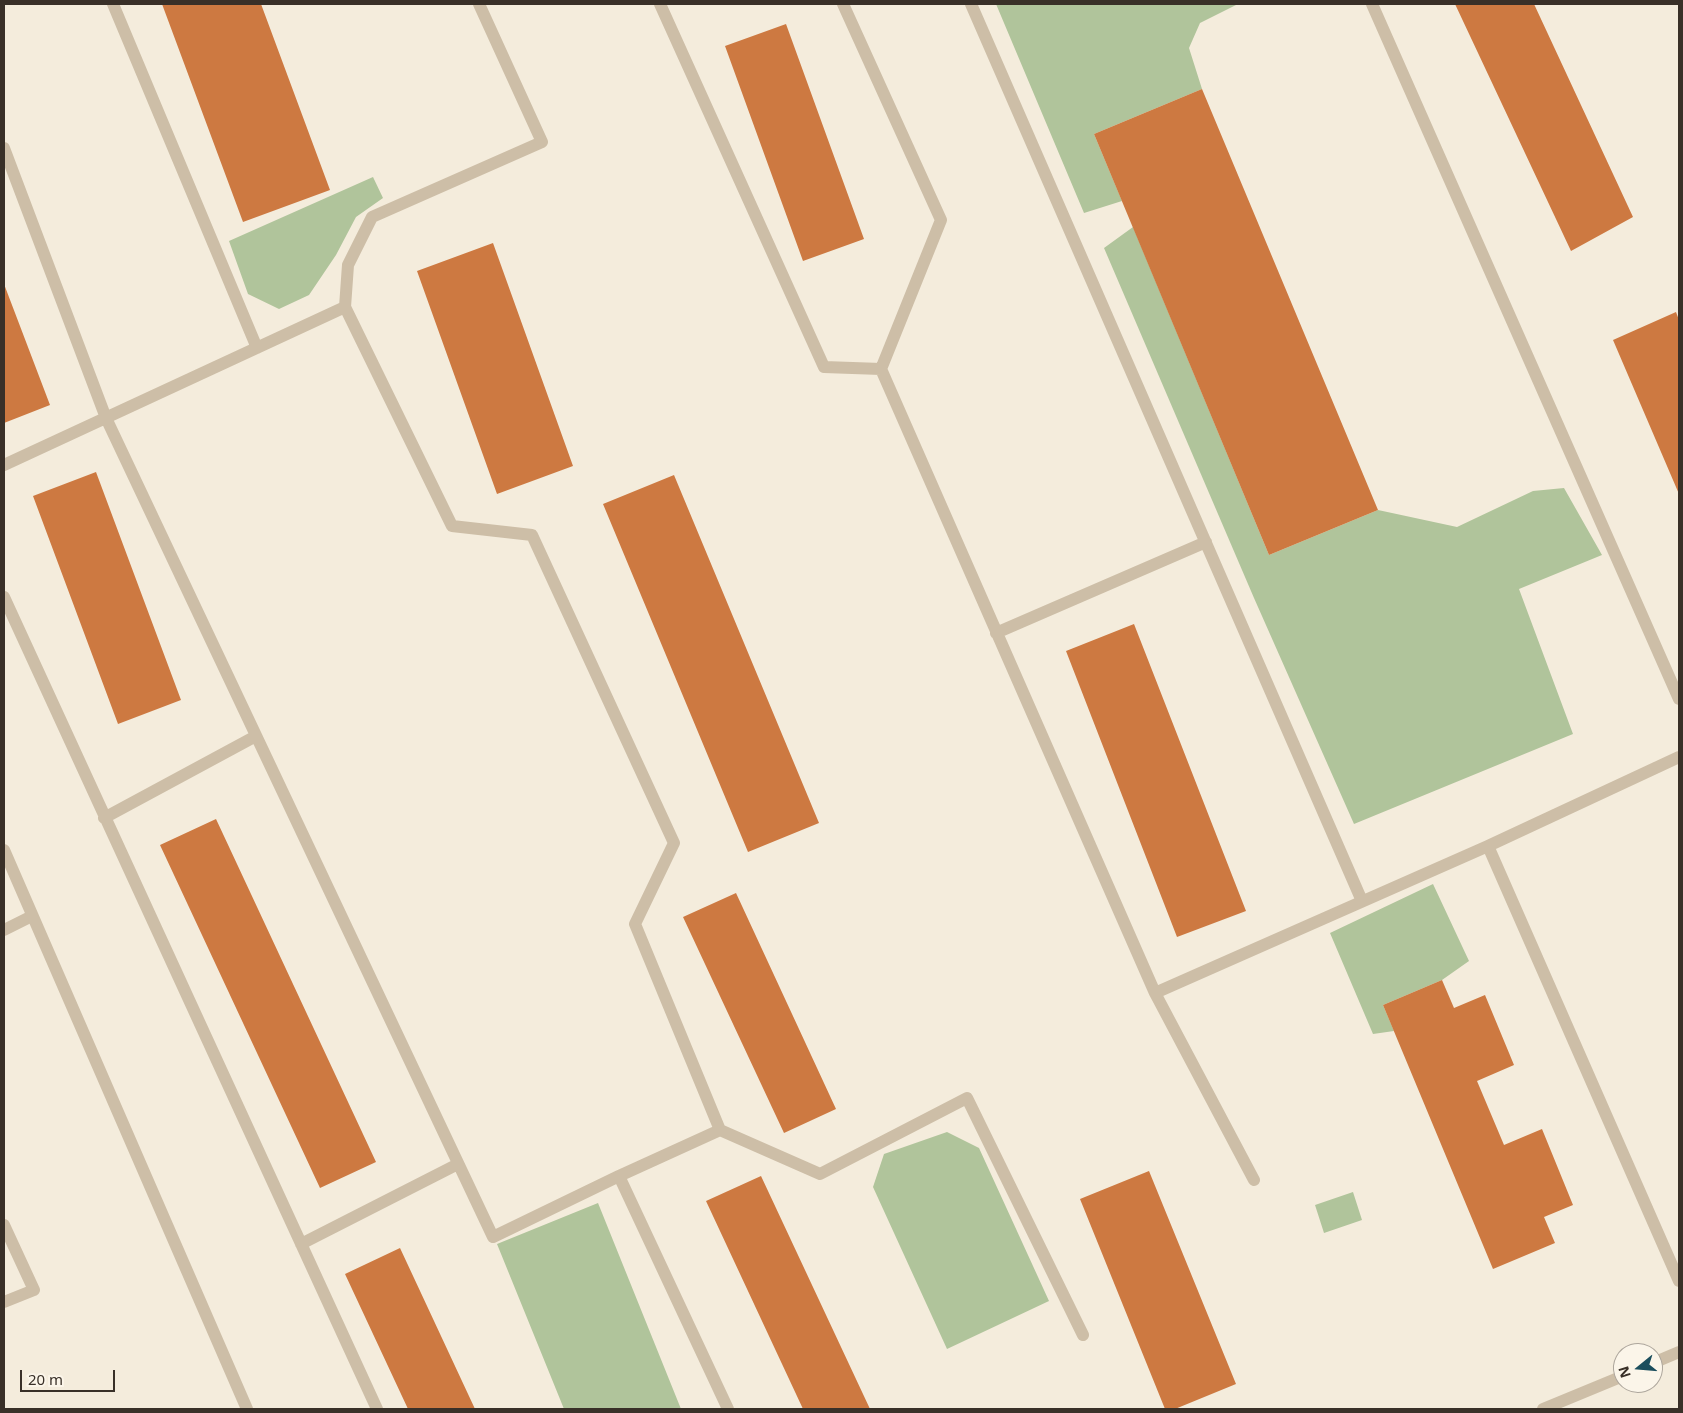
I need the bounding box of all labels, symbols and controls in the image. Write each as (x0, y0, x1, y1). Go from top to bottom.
north arrow (1613, 1343, 1663, 1393)
scale bar (22, 1360, 118, 1392)
text: N (1613, 1364, 1635, 1380)
text: 20 m (28, 1369, 63, 1389)

